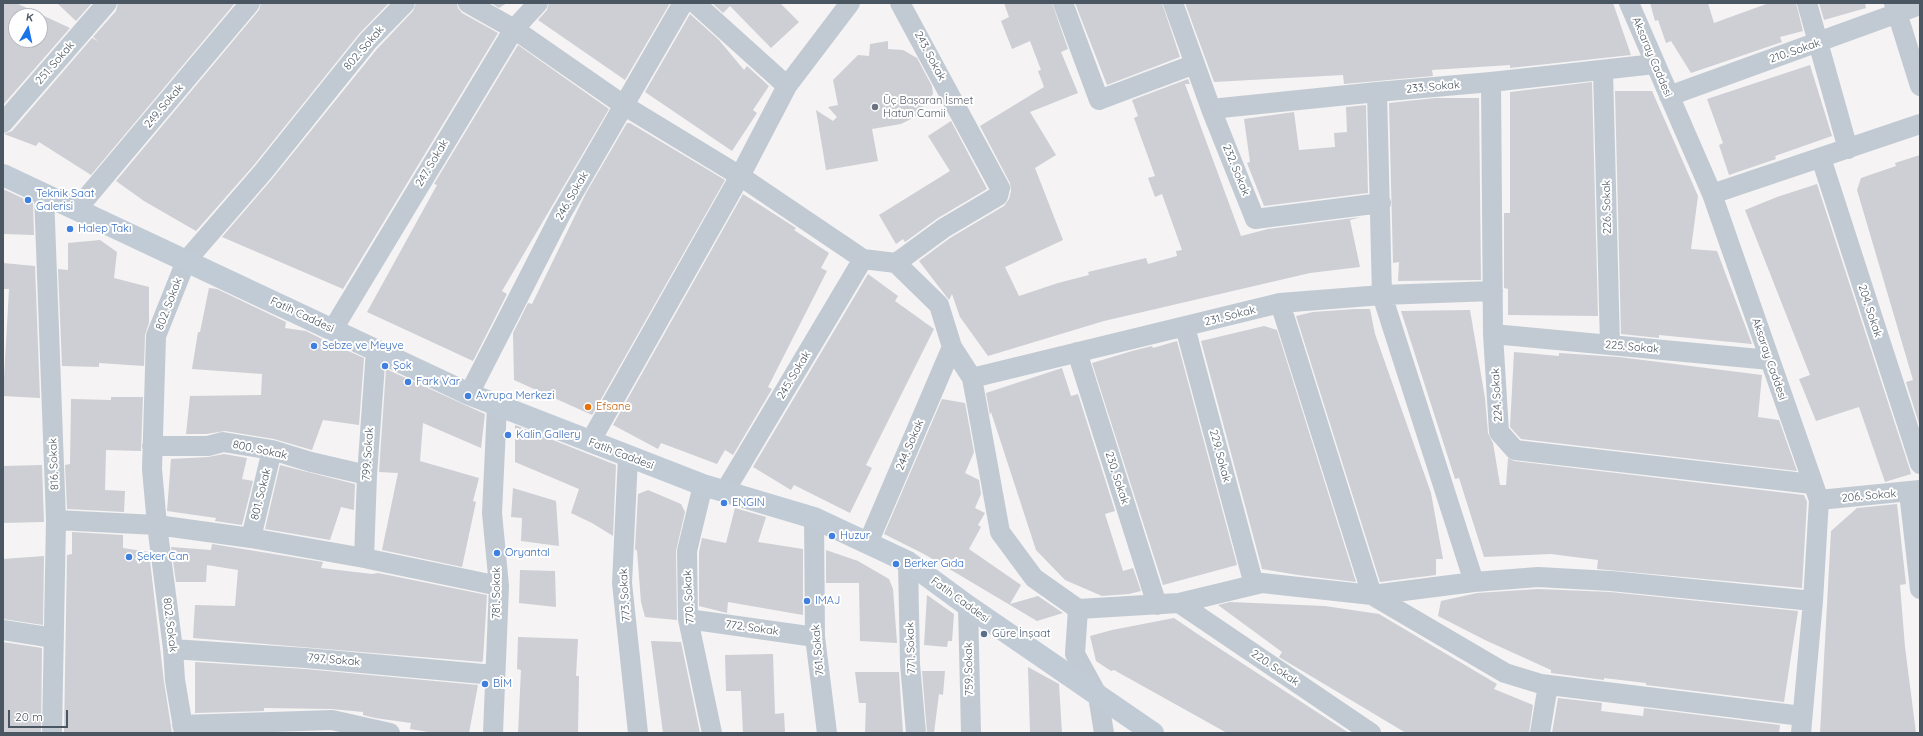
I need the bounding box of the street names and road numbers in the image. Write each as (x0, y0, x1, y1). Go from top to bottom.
street label: Aksaray Caddesi (1629, 15, 1675, 99)
street label: 802. Sokak (341, 23, 387, 73)
street label: 243. Sokak (912, 29, 948, 83)
street label: 210. Sokak (1768, 36, 1822, 66)
street label: 251. Sokak (33, 39, 77, 87)
street label: 233. Sokak (1406, 78, 1460, 96)
street label: 249. Sokak (142, 81, 186, 131)
street label: 247. Sokak (413, 137, 451, 189)
street label: 232. Sokak (1220, 142, 1252, 198)
street label: 246. Sokak (553, 169, 591, 223)
street label: 226. Sokak (1600, 180, 1614, 234)
street label: 802. Sokak (153, 276, 185, 332)
street label: 204. Sokak (1855, 283, 1885, 339)
street label: Fatih Caddesi (268, 294, 336, 336)
street label: 231. Sokak (1203, 303, 1257, 329)
street label: Aksaray Caddesi (1749, 316, 1789, 402)
street label: 225. Sokak (1604, 338, 1660, 356)
street label: 245. Sokak (775, 349, 813, 401)
street label: 224. Sokak (1489, 368, 1505, 422)
street label: 244. Sokak (893, 418, 927, 472)
street label: 799. Sokak (360, 427, 376, 481)
street label: 229. Sokak (1207, 428, 1233, 484)
street label: Fatih Caddesi (586, 435, 656, 473)
street label: 816. Sokak (46, 438, 62, 490)
street label: 800. Sokak (232, 438, 288, 462)
street label: 230. Sokak (1102, 450, 1132, 506)
street label: 801. Sokak (248, 467, 274, 521)
street label: 206. Sokak (1841, 487, 1897, 505)
street label: 781. Sokak (490, 567, 504, 619)
street label: 773. Sokak (617, 568, 633, 622)
street label: 770. Sokak (681, 570, 697, 624)
street label: Fatih Caddesi (928, 574, 992, 626)
street label: 802. Sokak (160, 597, 180, 653)
street label: 772. Sokak (725, 618, 779, 638)
street label: 771. Sokak (903, 622, 919, 674)
street label: 761. Sokak (809, 624, 827, 676)
street label: 759. Sokak (962, 642, 976, 696)
street label: 220. Sokak (1249, 647, 1301, 689)
street label: 797. Sokak (307, 651, 361, 669)

